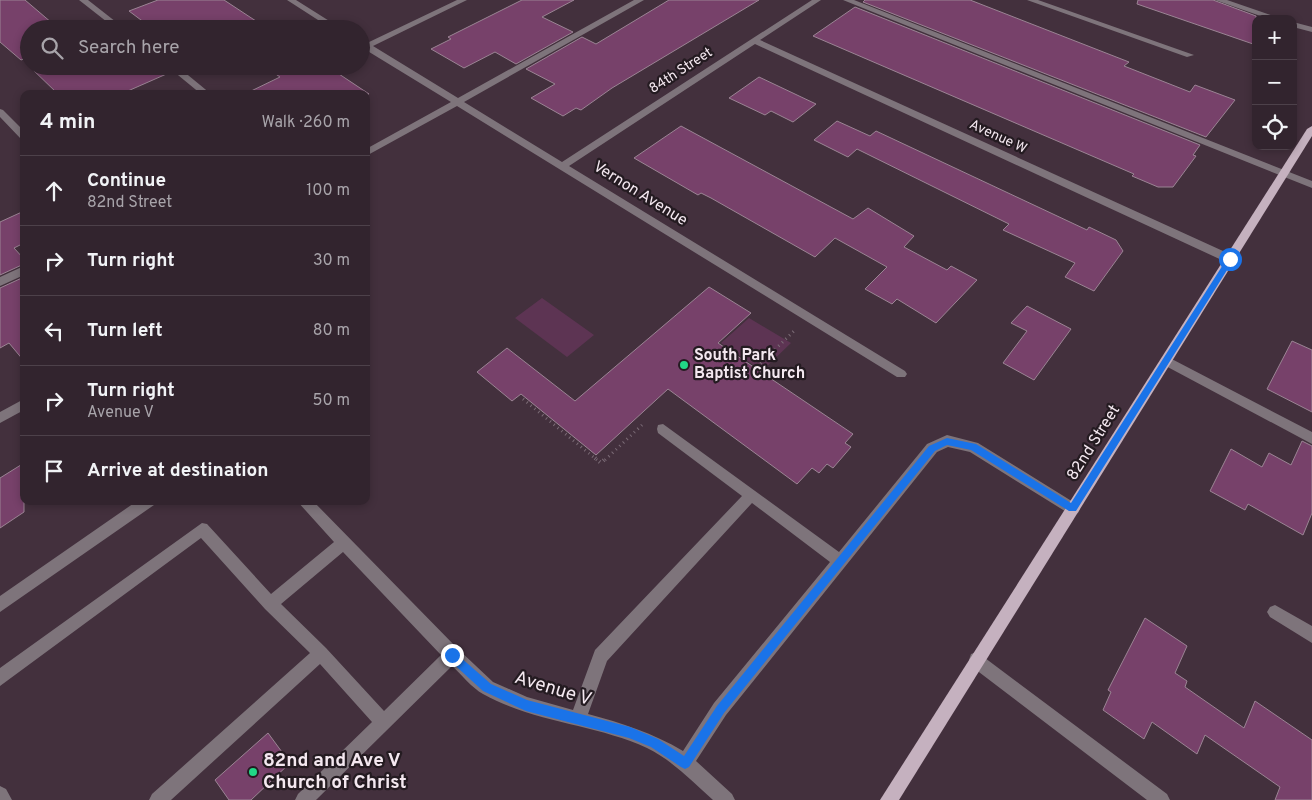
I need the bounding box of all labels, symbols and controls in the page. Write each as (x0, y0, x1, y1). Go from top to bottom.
map controls (1252, 15, 1297, 150)
button: + (1252, 15, 1297, 60)
search box (20, 20, 370, 75)
icon: search (38, 34, 66, 62)
text: Search here (78, 36, 180, 60)
street label: 84th Street (646, 44, 716, 98)
button: − (1252, 60, 1297, 105)
button: locate (1252, 105, 1297, 150)
text: 4 min (40, 109, 96, 136)
text: Walk · 260 m (261, 113, 350, 133)
street label: Avenue W (967, 116, 1030, 158)
street label: Vernon Avenue (589, 157, 691, 231)
text: Continue (87, 169, 166, 193)
icon: ahead (40, 177, 68, 205)
text: 100 m (306, 181, 350, 201)
text: 82nd Street (87, 193, 172, 213)
icon: right (40, 247, 68, 275)
route start (1219, 248, 1242, 271)
text: Turn right (87, 249, 175, 273)
text: 30 m (313, 251, 350, 271)
icon: left (40, 317, 68, 345)
text: Turn left (87, 319, 163, 343)
text: 80 m (313, 321, 350, 341)
place label: South Park Baptist Church (694, 346, 805, 384)
marker: South Park Baptist Church (678, 359, 690, 371)
text: Turn right (87, 379, 175, 403)
icon: right (40, 387, 68, 415)
text: 50 m (313, 391, 350, 411)
street label: 82nd Street (1063, 402, 1125, 484)
text: Avenue V (87, 403, 154, 423)
icon: arrive (40, 457, 68, 485)
text: Arrive at destination (87, 459, 268, 483)
route end (441, 644, 464, 667)
street label: Avenue V (511, 666, 595, 712)
place label: 82nd and Ave V Church of Christ (263, 749, 407, 795)
marker: 82nd and Ave V Church of Christ (247, 766, 259, 778)

